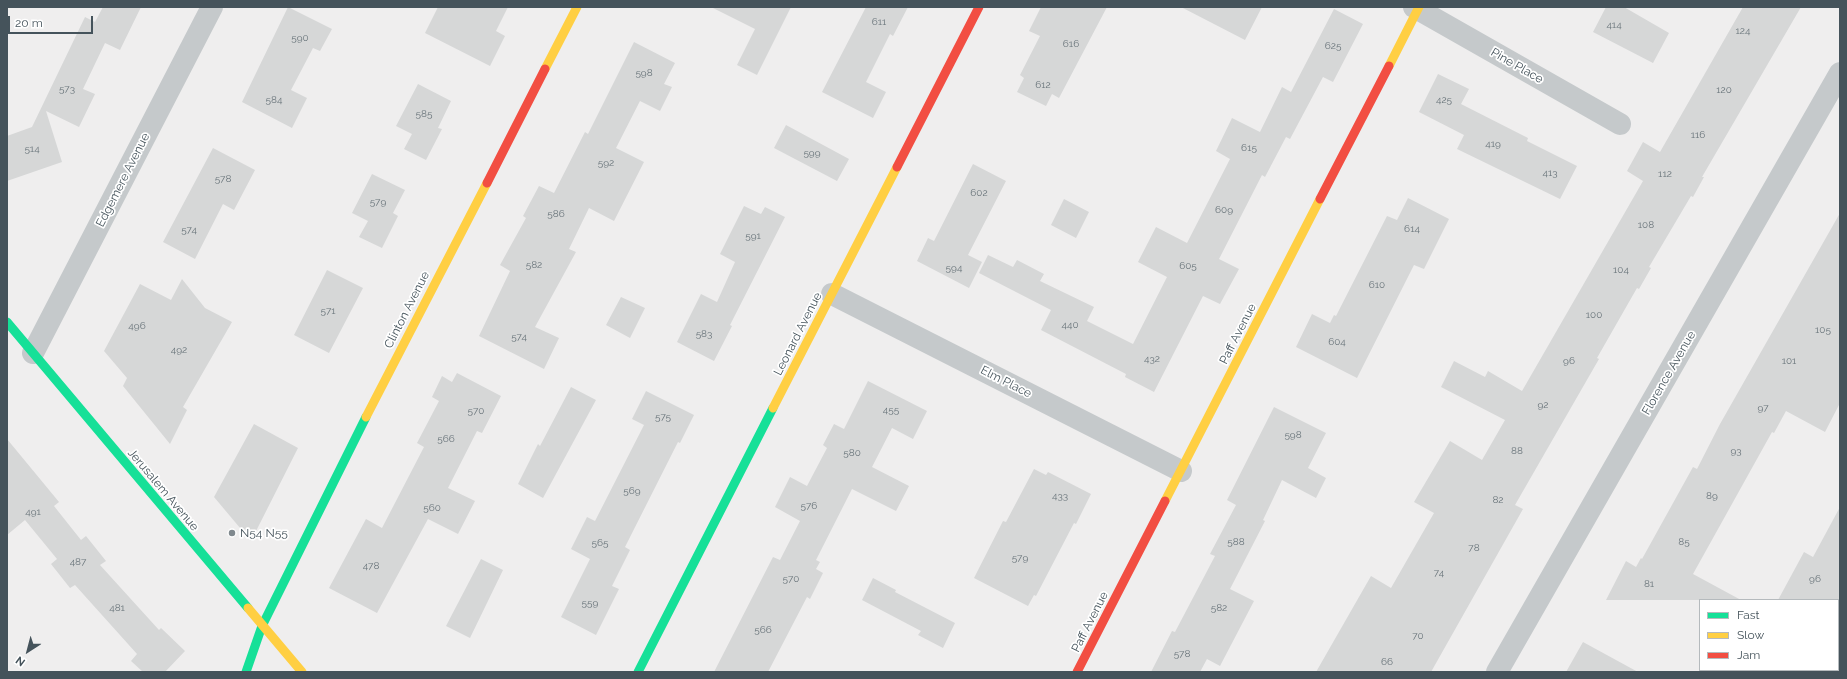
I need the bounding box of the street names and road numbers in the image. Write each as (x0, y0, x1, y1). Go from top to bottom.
street label: Pine Place (1488, 45, 1546, 87)
street label: Edgemere Avenue (93, 131, 153, 229)
street label: Clinton Avenue (381, 269, 433, 351)
street label: Leonard Avenue (771, 290, 825, 378)
street label: Paff Avenue (1217, 301, 1259, 367)
street label: Florence Avenue (1639, 329, 1699, 417)
street label: Elm Place (978, 363, 1034, 401)
street label: Jerusalem Avenue (124, 446, 202, 534)
street label: Paff Avenue (1069, 589, 1111, 655)

